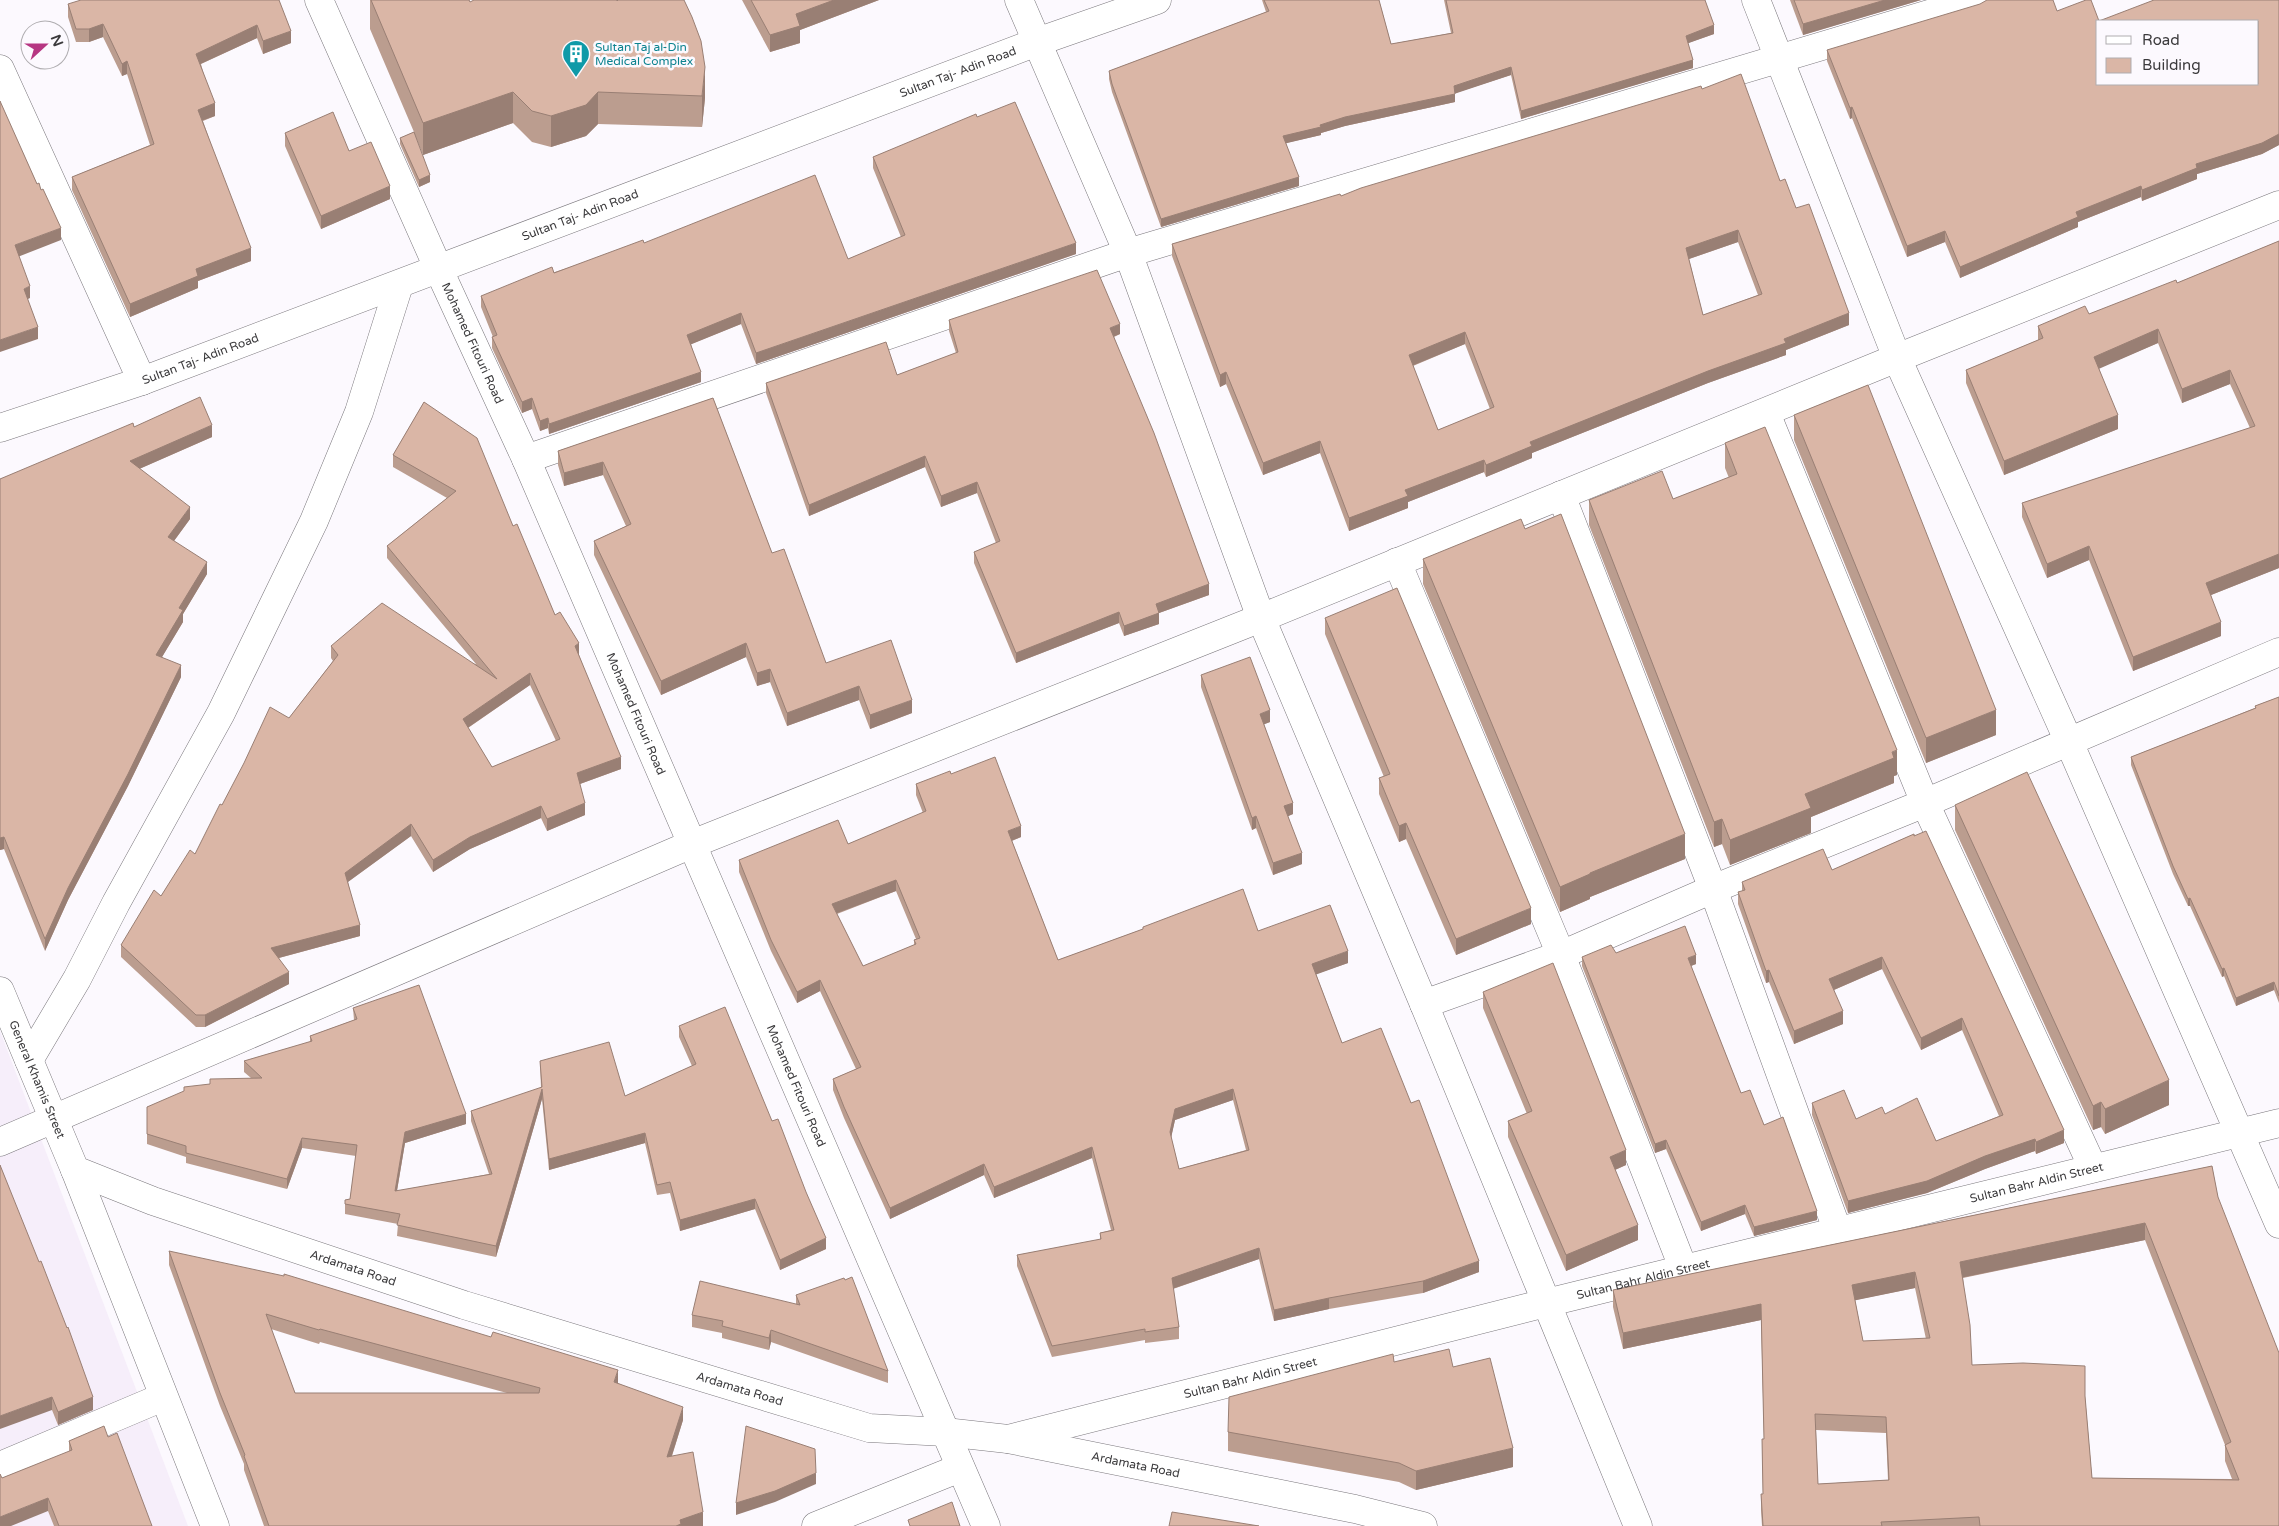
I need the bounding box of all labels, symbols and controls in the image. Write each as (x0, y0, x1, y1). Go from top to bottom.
north arrow (20, 20, 70, 70)
legend (2096, 20, 2259, 85)
text: Road (2142, 31, 2180, 49)
text: N (47, 32, 67, 49)
building icon: Sultan Taj al-Din Medical Complex (561, 39, 591, 78)
place label: Sultan Taj al-Din Medical Complex (595, 40, 693, 68)
street label: Sultan Taj- Adin Road (898, 44, 1018, 100)
text: Building (2142, 56, 2201, 74)
street label: Sultan Taj- Adin Road (520, 187, 640, 244)
street label: Mohamed Fitouri Road (439, 280, 507, 406)
street label: Sultan Taj- Adin Road (140, 330, 261, 387)
street label: Mohamed Fitouri Road (603, 651, 668, 777)
street label: General Khamis Street (6, 1018, 68, 1141)
street label: Mohamed Fitouri Road (764, 1023, 829, 1149)
street label: Sultan Bahr Aldin Street (1968, 1159, 2105, 1206)
street label: Ardamata Road (308, 1247, 398, 1289)
street label: Sultan Bahr Aldin Street (1575, 1256, 1712, 1302)
street label: Sultan Bahr Aldin Street (1182, 1354, 1319, 1401)
street label: Ardamata Road (695, 1369, 785, 1408)
street label: Ardamata Road (1090, 1449, 1181, 1481)

